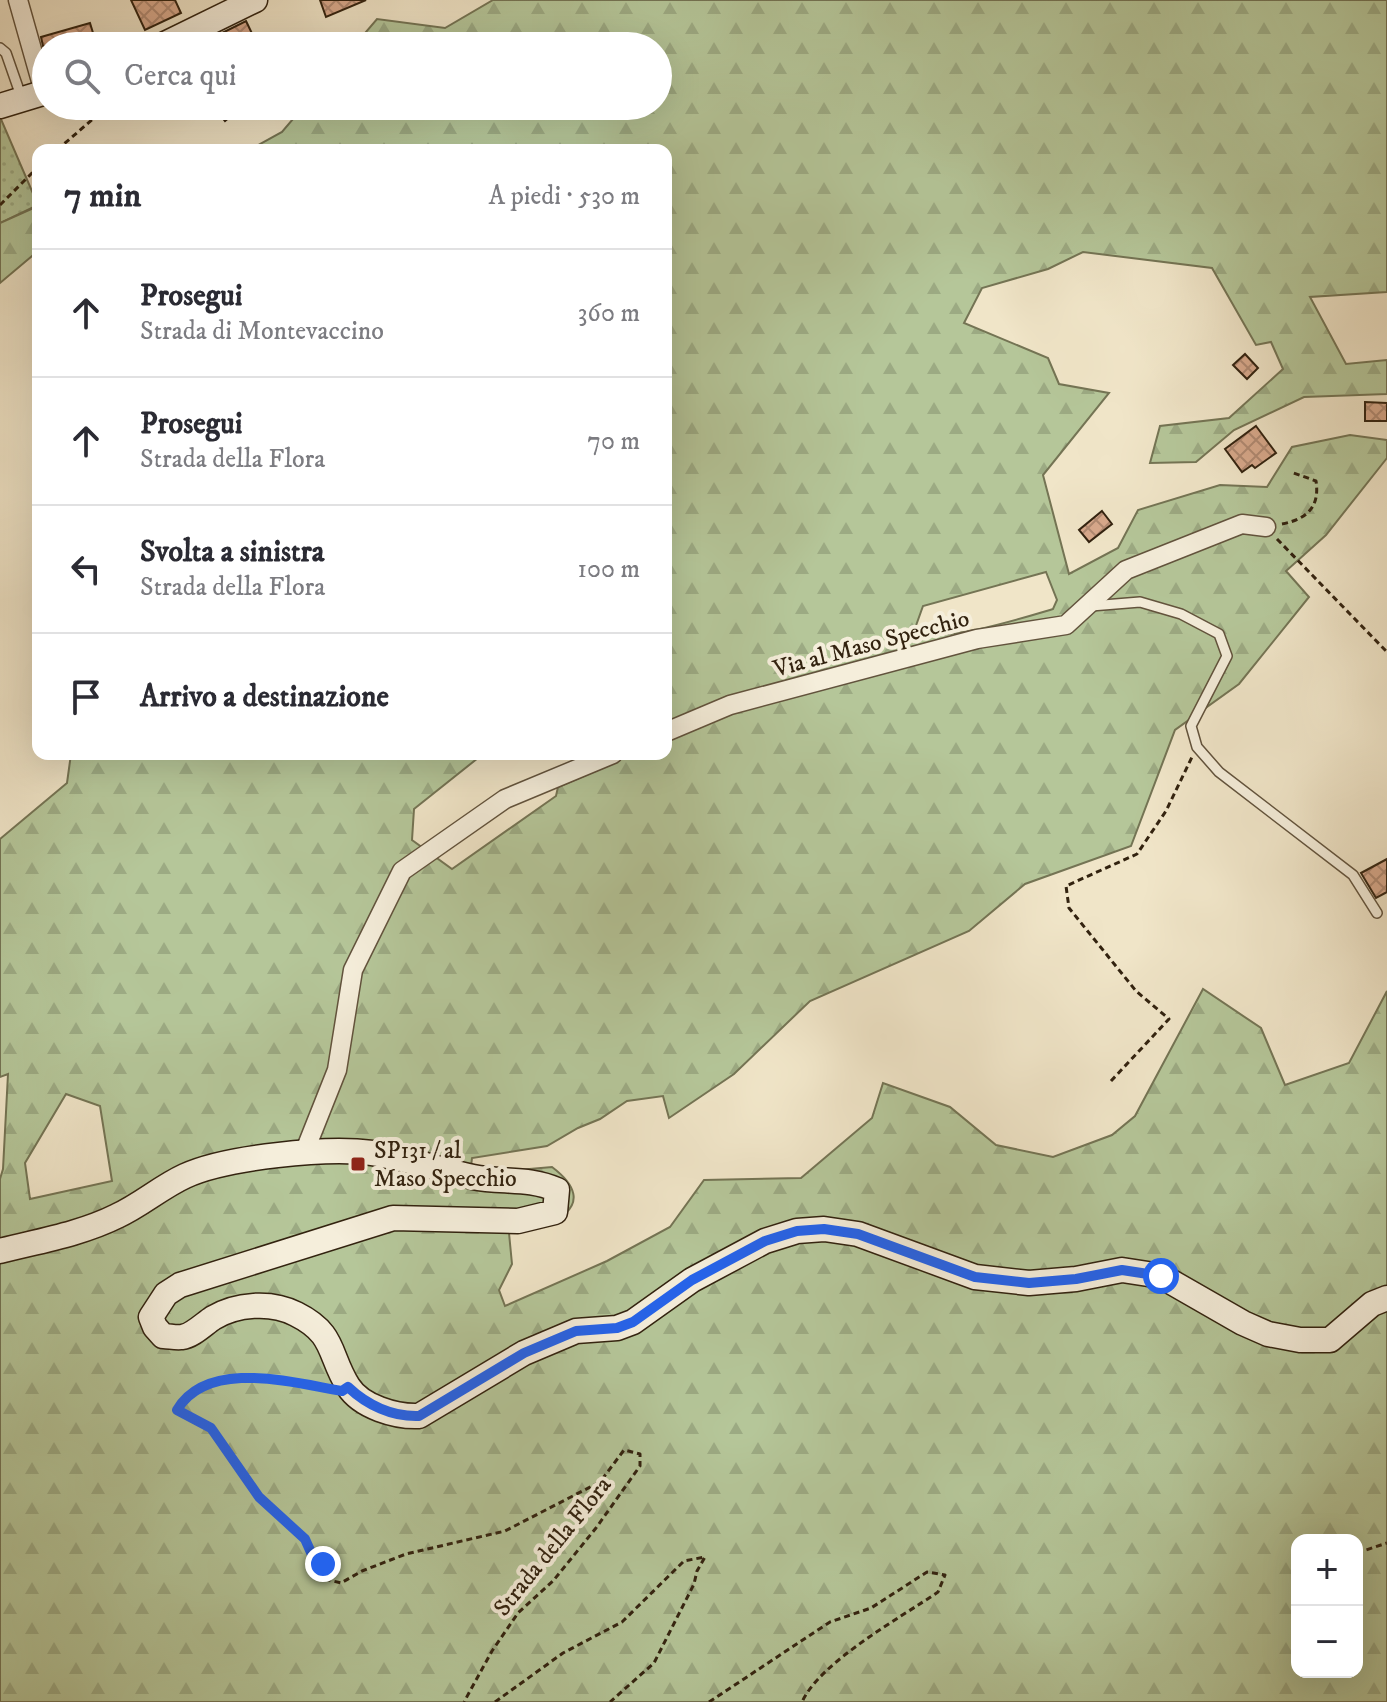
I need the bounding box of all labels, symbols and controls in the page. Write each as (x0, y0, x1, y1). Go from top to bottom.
search box (32, 32, 672, 120)
icon: search (60, 54, 104, 98)
text: Cerca qui (124, 58, 237, 95)
text: 7 min (64, 175, 141, 217)
text: A piedi · 530 m (489, 180, 640, 213)
text: Prosegui (140, 278, 242, 315)
icon: ahead (64, 291, 108, 335)
text: 360 m (578, 297, 640, 330)
text: Strada di Montevaccino (140, 315, 384, 348)
text: Prosegui (140, 406, 242, 443)
icon: ahead (64, 419, 108, 463)
text: 70 m (587, 425, 640, 458)
text: Strada della Flora (140, 443, 325, 476)
text: Svolta a sinistra (140, 534, 325, 571)
icon: left (64, 547, 108, 591)
text: 100 m (577, 553, 640, 586)
text: Strada della Flora (140, 571, 325, 604)
street label: Via al Maso Specchio (769, 603, 973, 685)
icon: arrive (64, 675, 108, 719)
text: Arrivo a destinazione (140, 679, 389, 716)
place label: SP131 / al Maso Specchio (374, 1136, 517, 1194)
marker: SP131 / al Maso Specchio (349, 1155, 367, 1173)
route start (1143, 1258, 1179, 1294)
street label: Strada della Flora (487, 1470, 619, 1622)
map controls (1291, 1534, 1363, 1678)
button: + (1291, 1534, 1363, 1606)
route end (305, 1546, 341, 1582)
button: − (1291, 1606, 1363, 1678)

